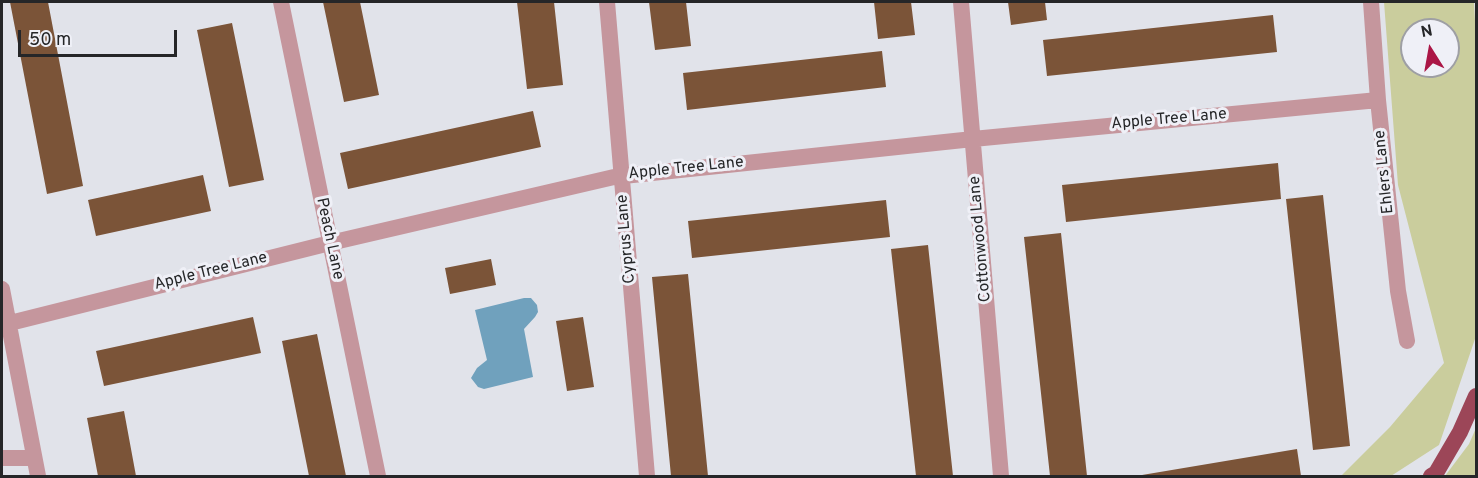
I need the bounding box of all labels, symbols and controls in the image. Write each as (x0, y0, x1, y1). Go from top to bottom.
scale bar (21, 18, 180, 56)
north arrow (1400, 18, 1460, 78)
text: N (1419, 21, 1434, 43)
text: 50 m (29, 29, 71, 52)
street label: Apple Tree Lane (1110, 105, 1228, 135)
street label: Ehlers Lane (1371, 129, 1399, 215)
street label: Apple Tree Lane (627, 153, 745, 185)
street label: Cottonwood Lane (966, 175, 996, 303)
street label: Cyprus Lane (614, 194, 640, 284)
street label: Peach Lane (311, 196, 347, 282)
street label: Apple Tree Lane (152, 249, 270, 295)

